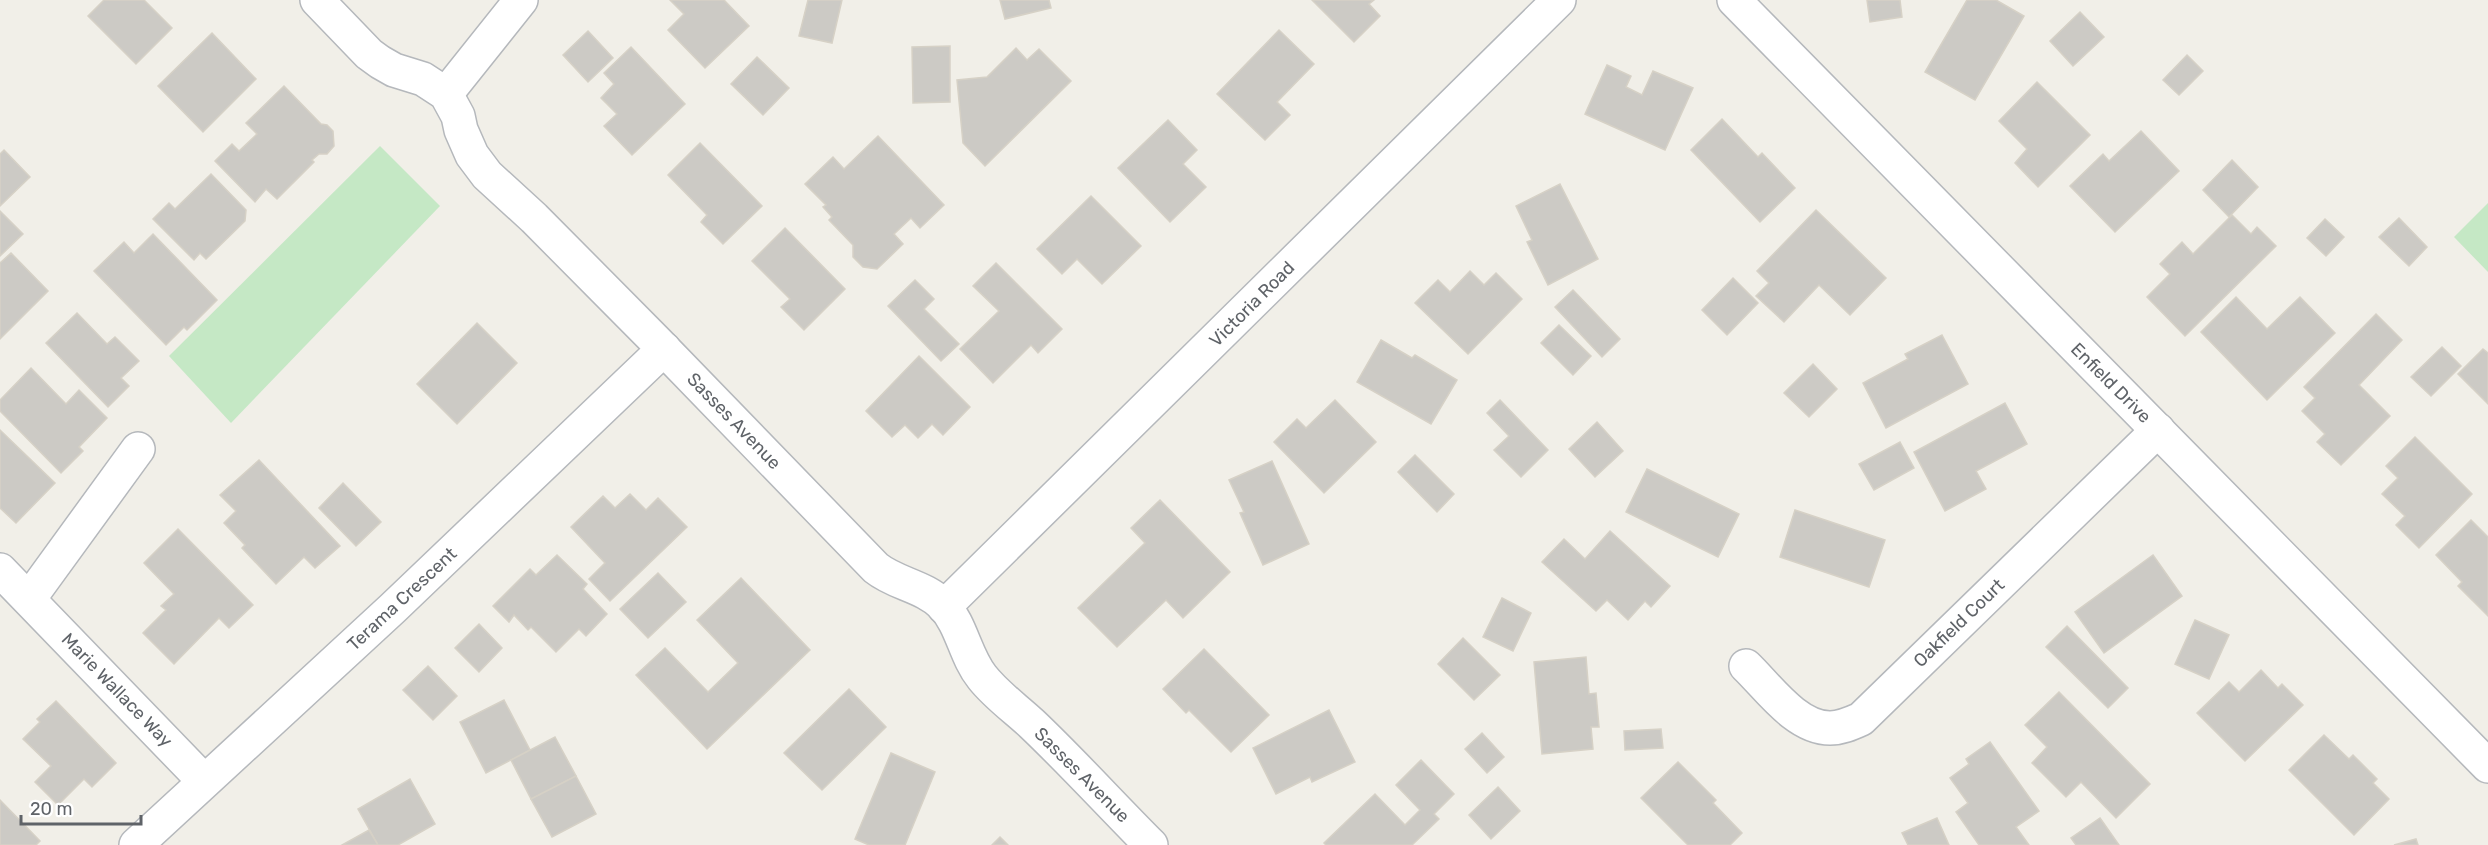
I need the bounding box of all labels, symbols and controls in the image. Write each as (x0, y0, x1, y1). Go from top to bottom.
street label: Victoria Road (1205, 257, 1299, 351)
street label: Enfield Drive (2066, 338, 2156, 428)
street label: Sasses Avenue (682, 368, 786, 474)
street label: Terama Crescent (343, 543, 461, 655)
street label: Oakfield Court (1909, 574, 2009, 672)
street label: Marie Wallace Way (57, 628, 177, 752)
street label: Sasses Avenue (1030, 723, 1134, 827)
scale bar (21, 788, 141, 826)
text: 20 m (30, 798, 72, 820)

